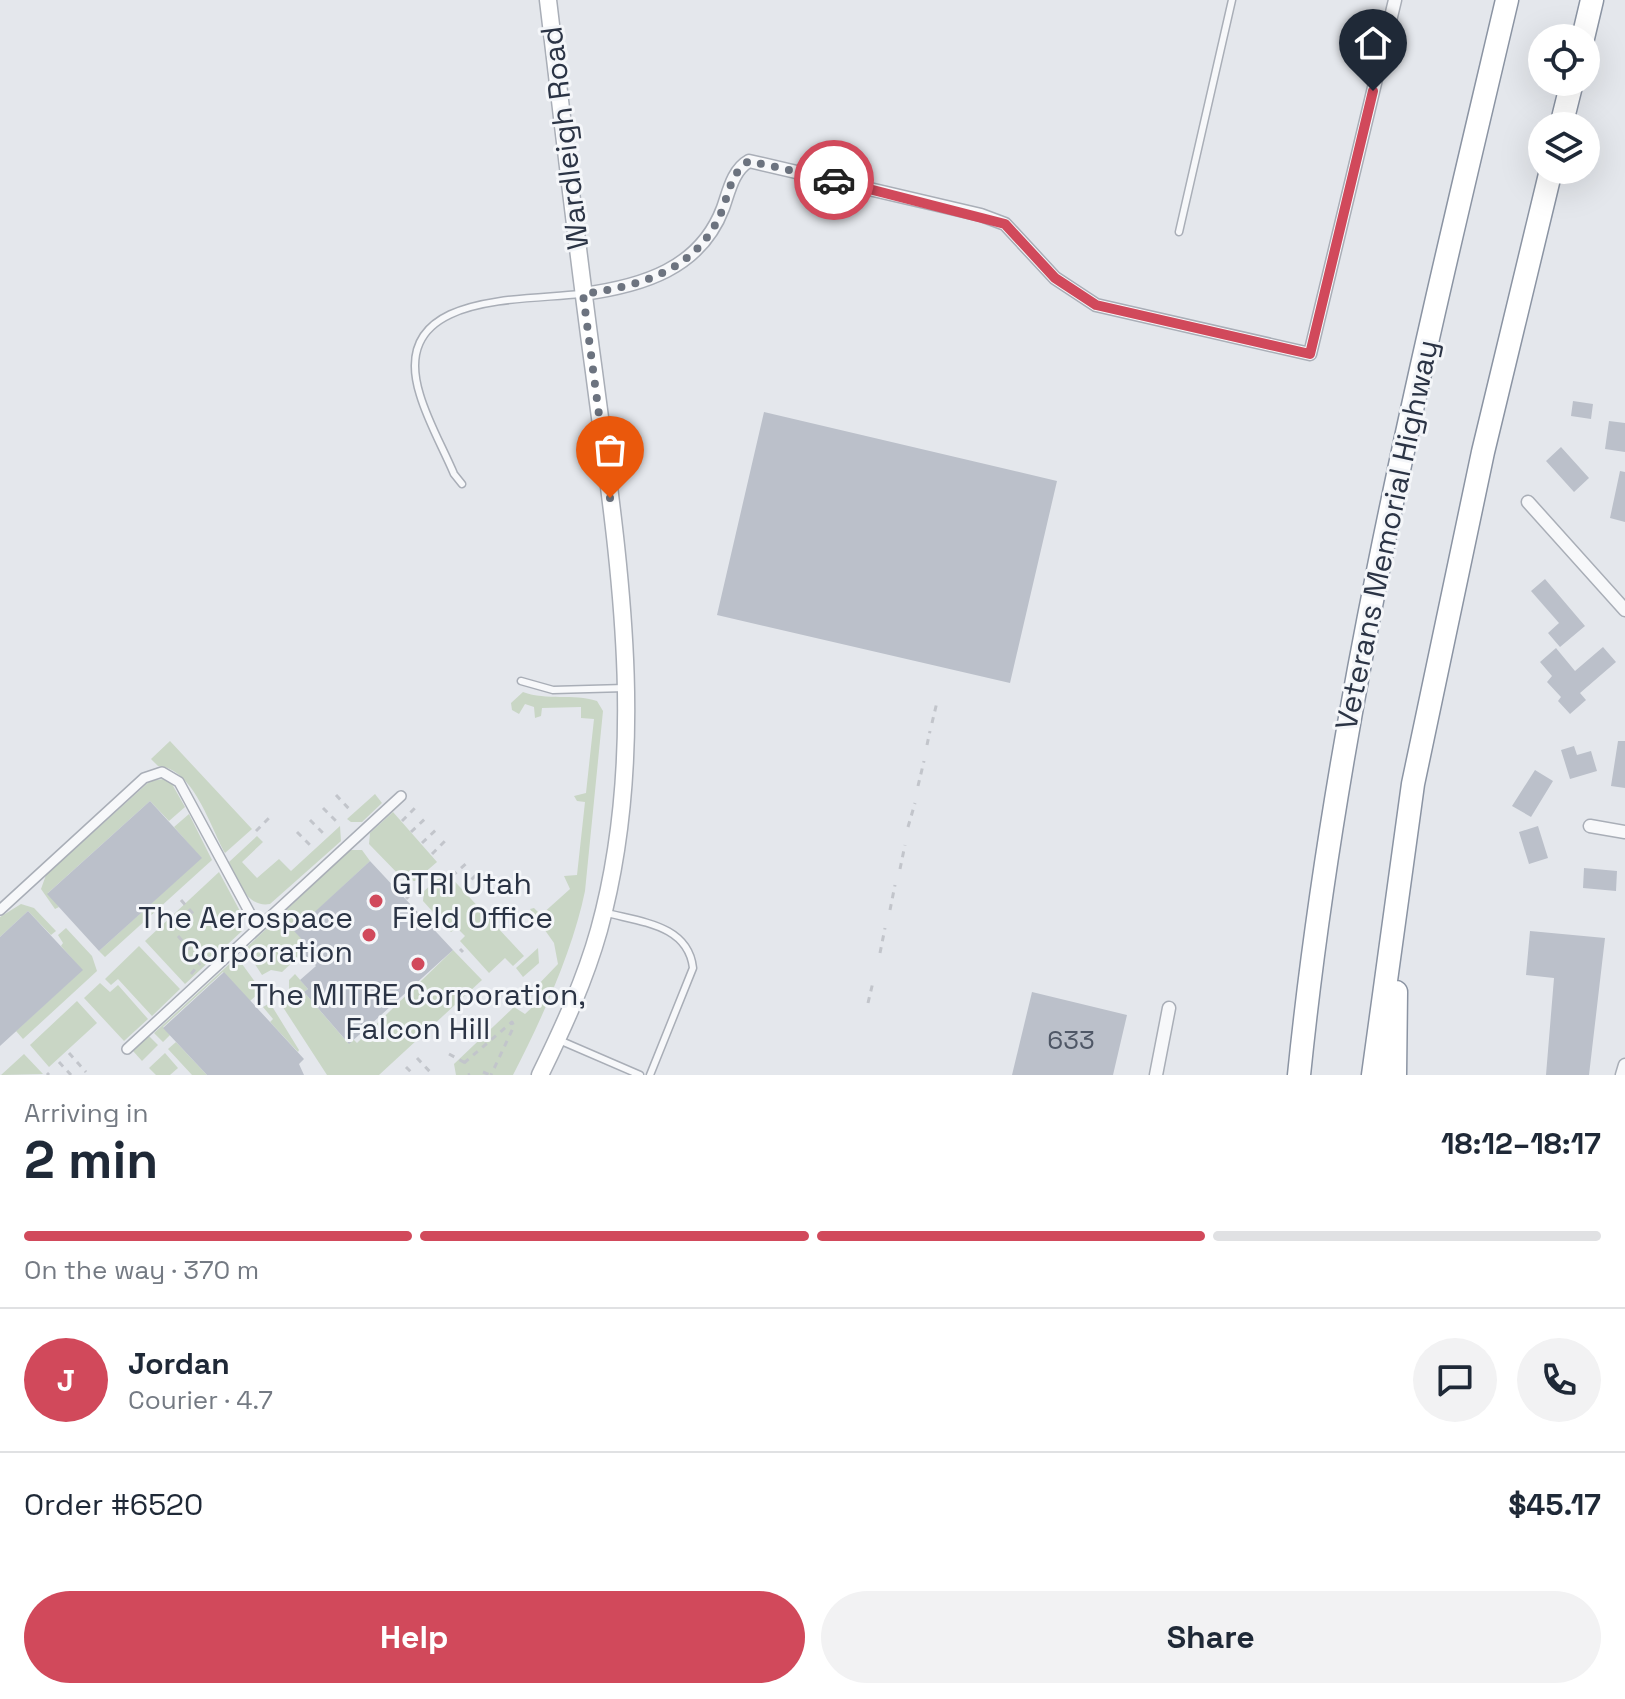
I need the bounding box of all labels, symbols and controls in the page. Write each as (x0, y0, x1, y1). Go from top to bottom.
pin (1339, 9, 1407, 91)
icon: home (1351, 21, 1395, 65)
street label: Wardleigh Road (531, 24, 598, 252)
map controls (1528, 24, 1600, 184)
button: locate (1528, 24, 1600, 96)
button: layers (1528, 112, 1600, 184)
courier (794, 140, 874, 220)
icon: car (812, 158, 856, 202)
street label: Veterans Memorial Highway (1326, 336, 1447, 734)
pin (576, 416, 644, 498)
icon: bag (588, 428, 632, 472)
place label: GTRI Utah Field Office (392, 864, 553, 937)
marker: GTRI Utah Field Office (367, 892, 385, 910)
place label: The Aerospace Corporation (138, 898, 353, 971)
marker: The Aerospace Corporation (360, 926, 378, 944)
marker: The MITRE Corporation, Falcon Hill (409, 955, 427, 973)
place label: The MITRE Corporation, Falcon Hill (250, 975, 586, 1048)
house number: 633 (1047, 1023, 1095, 1057)
text: Arriving in (24, 1096, 148, 1130)
text: 18:12–18:17 (1441, 1124, 1601, 1163)
text: 2 min (24, 1127, 158, 1193)
text: On the way · 370 m (24, 1253, 259, 1287)
button: chat (1413, 1338, 1497, 1422)
button: phone (1517, 1338, 1601, 1422)
text: Jordan (128, 1344, 230, 1383)
text: J (57, 1361, 75, 1400)
text: Courier · 4.7 (128, 1383, 273, 1417)
text: Order #6520 (24, 1485, 203, 1524)
text: $45.17 (1508, 1485, 1601, 1524)
button: Help (24, 1591, 805, 1683)
button: Share (821, 1591, 1601, 1683)

